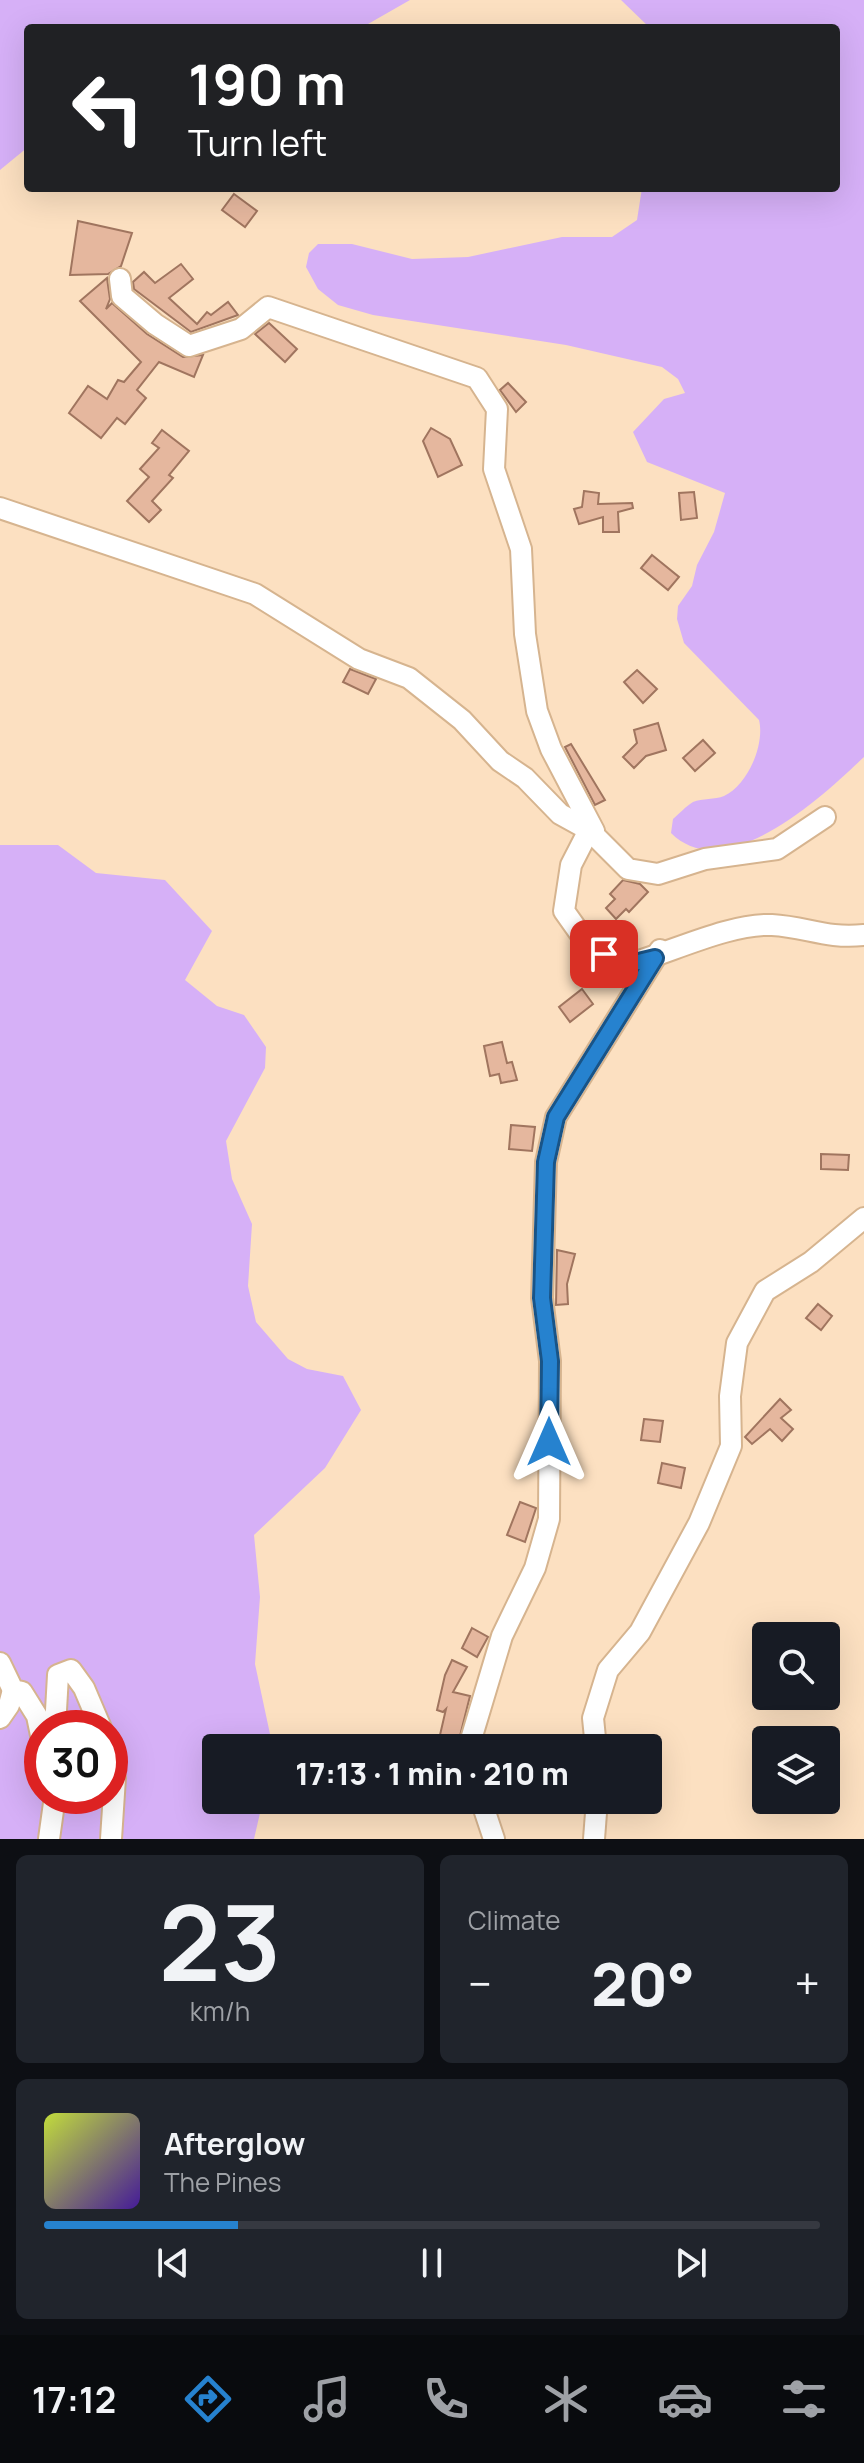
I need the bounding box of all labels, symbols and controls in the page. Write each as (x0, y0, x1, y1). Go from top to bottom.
text: 190 m (188, 45, 346, 122)
icon: left (56, 56, 160, 160)
text: Turn left (188, 118, 327, 167)
pin (570, 920, 638, 988)
icon: arrive (582, 932, 626, 976)
position arrow (507, 1400, 591, 1484)
map controls (752, 1622, 840, 1814)
button: search (752, 1622, 840, 1710)
speed limit sign: 30 (24, 1710, 128, 1814)
button: layers (752, 1726, 840, 1814)
text: 17:13 · 1 min · 210 m (295, 1753, 569, 1794)
text: 23 (159, 1870, 281, 2012)
text: Climate (468, 1902, 560, 1938)
text: 20° (591, 1942, 695, 2024)
text: − (468, 1953, 492, 2013)
text: + (795, 1953, 820, 2013)
text: km/h (190, 1993, 250, 2029)
text: Afterglow (164, 2123, 305, 2164)
text: The Pines (164, 2164, 281, 2200)
icon: previous (151, 2241, 195, 2285)
icon: pause (410, 2241, 454, 2285)
icon: next (669, 2241, 713, 2285)
icon: directions (180, 2371, 236, 2427)
icon: music (299, 2371, 355, 2427)
icon: phone (418, 2371, 474, 2427)
icon: climate (538, 2371, 594, 2427)
icon: car (657, 2371, 713, 2427)
icon: filters (776, 2371, 832, 2427)
text: 17:12 (32, 2375, 116, 2424)

